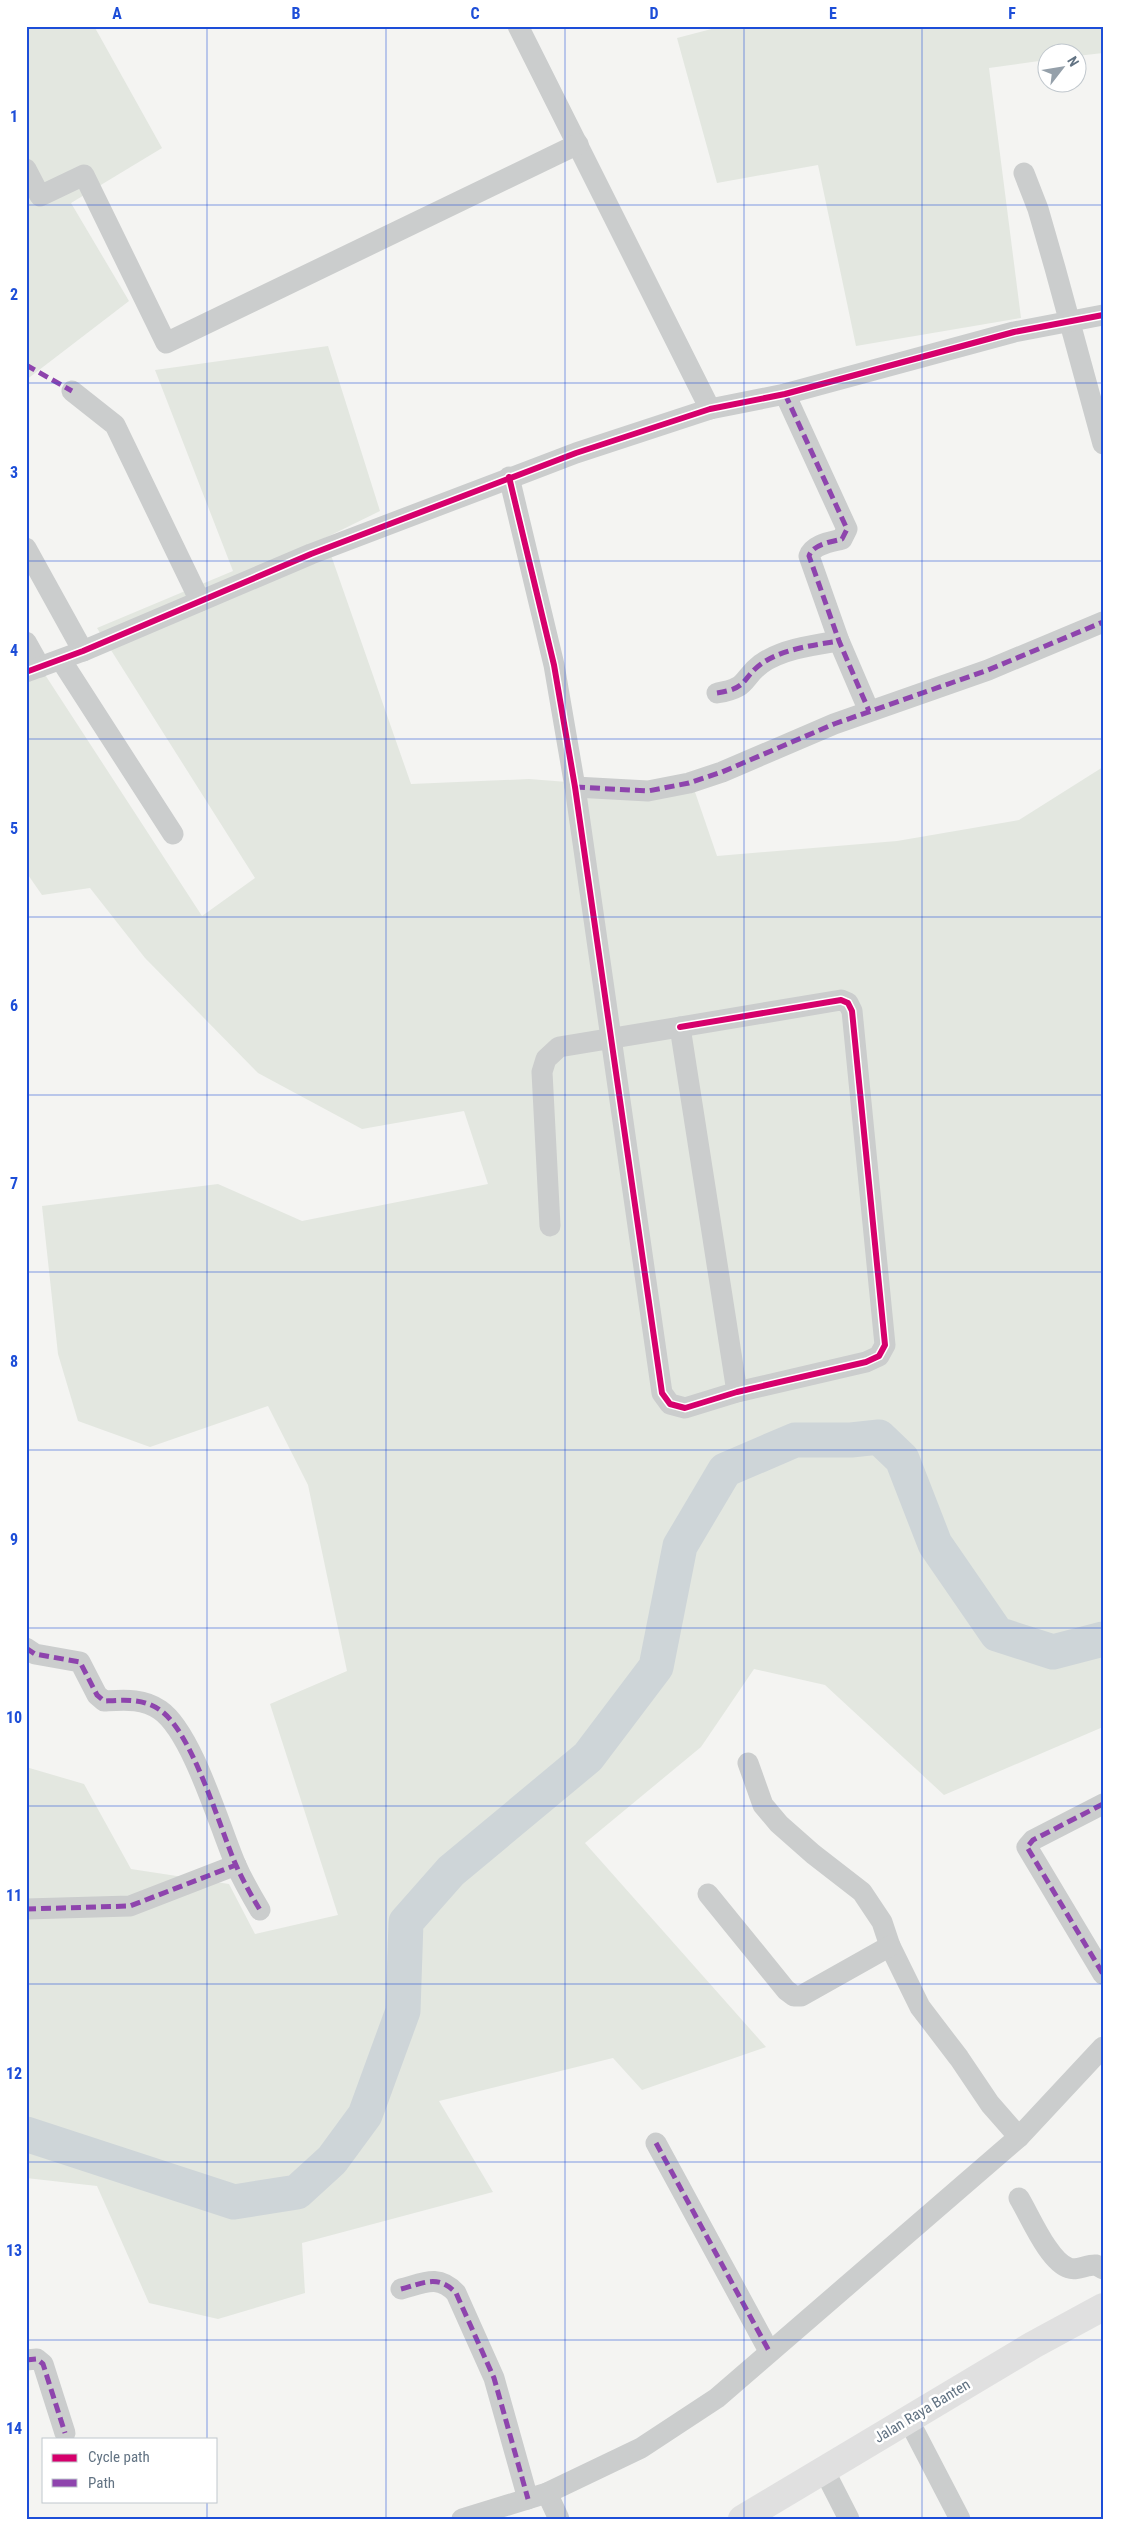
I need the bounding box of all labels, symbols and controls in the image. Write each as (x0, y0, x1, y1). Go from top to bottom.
text: A (112, 4, 122, 23)
text: B (292, 4, 301, 23)
text: C (470, 4, 480, 23)
text: D (649, 4, 659, 23)
text: E (829, 4, 837, 23)
text: F (1008, 4, 1016, 23)
north arrow (1036, 42, 1086, 92)
text: N (1064, 54, 1082, 69)
text: 1 (10, 107, 18, 126)
text: 2 (10, 285, 18, 304)
text: 3 (10, 463, 18, 482)
text: 4 (10, 641, 18, 660)
text: 5 (10, 819, 18, 838)
text: 6 (10, 996, 18, 1015)
text: 7 (10, 1174, 18, 1193)
text: 8 (10, 1352, 18, 1371)
text: 9 (10, 1530, 18, 1549)
text: 10 (6, 1708, 22, 1727)
text: 11 (6, 1886, 22, 1905)
text: 12 (6, 2064, 22, 2083)
text: 13 (6, 2241, 22, 2260)
street label: Jalan Raya Banten (871, 2375, 973, 2447)
text: 14 (6, 2419, 22, 2438)
legend (42, 2438, 218, 2502)
text: Cycle path (88, 2448, 150, 2466)
text: Path (88, 2474, 115, 2492)

